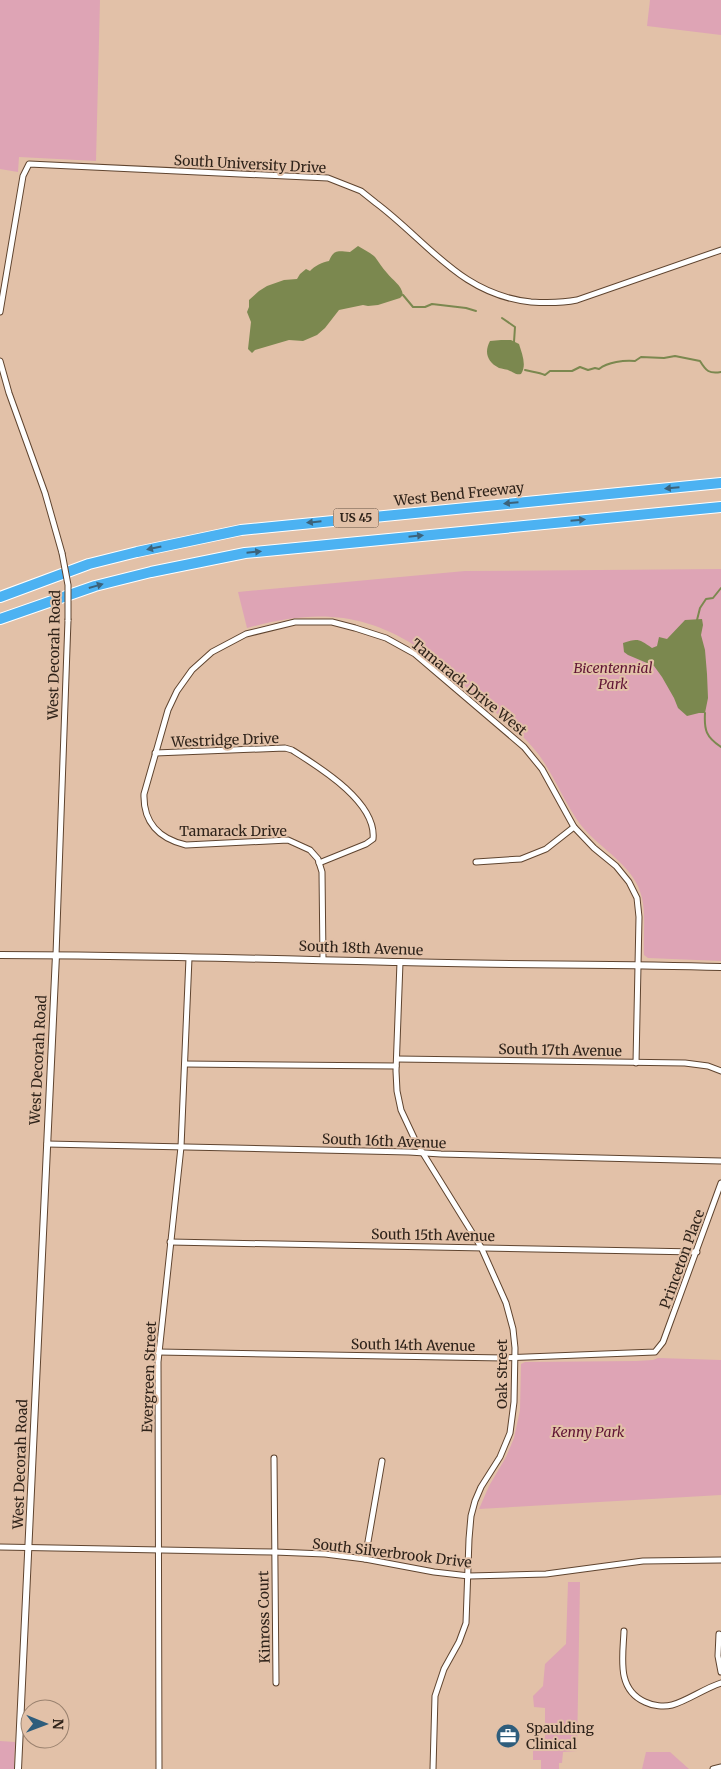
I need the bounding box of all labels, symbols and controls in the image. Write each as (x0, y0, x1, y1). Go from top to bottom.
street label: South University Drive (173, 151, 327, 177)
street label: West Bend Freeway (392, 478, 526, 510)
one-way arrow (664, 484, 680, 492)
one-way arrow (502, 499, 518, 507)
road number: US 45 (334, 508, 378, 528)
one-way arrow (570, 516, 586, 524)
one-way arrow (306, 519, 322, 527)
one-way arrow (408, 531, 424, 539)
one-way arrow (146, 544, 161, 552)
one-way arrow (247, 548, 263, 556)
one-way arrow (88, 582, 103, 590)
street label: West Decorah Road (44, 589, 64, 721)
street label: Tamarack Drive West (407, 635, 531, 740)
park label: Bicentennial Park (573, 659, 653, 693)
street label: Westridge Drive (170, 729, 279, 751)
street label: Tamarack Drive (179, 822, 287, 840)
street label: South 18th Avenue (298, 937, 424, 959)
street label: West Decorah Road (26, 994, 50, 1126)
street label: South 17th Avenue (498, 1040, 622, 1060)
street label: South 16th Avenue (322, 1130, 446, 1152)
street label: Princeton Place (656, 1207, 708, 1311)
street label: South 15th Avenue (371, 1225, 495, 1245)
street label: Evergreen Street (138, 1320, 160, 1433)
street label: South 14th Avenue (351, 1335, 475, 1355)
street label: Oak Street (493, 1339, 511, 1409)
street label: West Decorah Road (9, 1398, 31, 1530)
park label: Kenny Park (551, 1423, 625, 1441)
street label: South Silverbrook Drive (311, 1534, 473, 1572)
street label: Kinross Court (254, 1570, 274, 1663)
north arrow (20, 1699, 70, 1749)
text: N (49, 1719, 67, 1730)
place label: Spaulding Clinical (526, 1719, 594, 1753)
office icon: Spaulding Clinical (495, 1723, 521, 1749)

